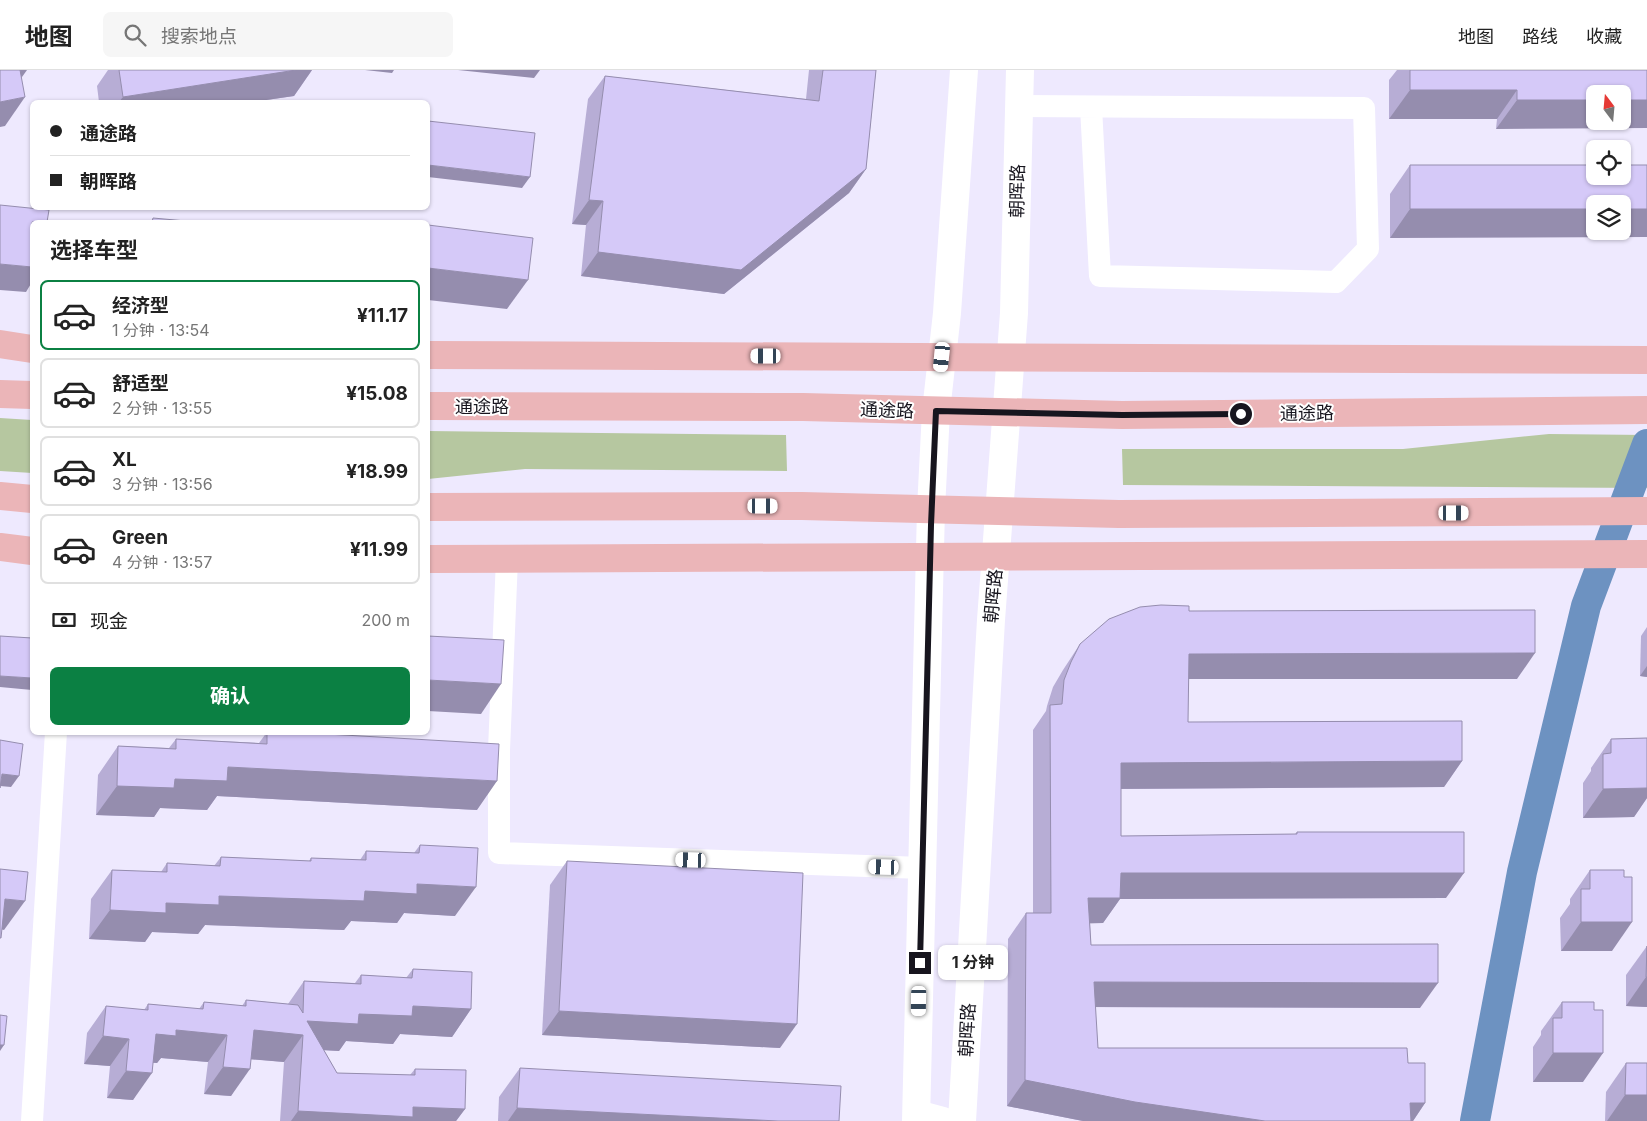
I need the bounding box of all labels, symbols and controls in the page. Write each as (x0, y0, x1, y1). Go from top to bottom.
search box (103, 12, 453, 57)
icon: search (121, 21, 149, 49)
text: 地图 (25, 22, 73, 51)
text: 搜索地点 (161, 25, 237, 48)
text: 地图 (1458, 26, 1494, 47)
text: 路线 (1522, 26, 1558, 47)
text: 收藏 (1586, 26, 1622, 47)
north arrow (1586, 85, 1631, 130)
map controls (1586, 85, 1631, 240)
text: 通途路 (80, 122, 137, 145)
button: locate (1586, 140, 1631, 185)
street label: 朝晖路 (1006, 164, 1028, 218)
text: 朝晖路 (80, 170, 137, 193)
button: layers (1586, 195, 1631, 240)
text: 选择车型 (50, 237, 138, 263)
icon: car (52, 293, 97, 338)
text: 经济型 (112, 294, 169, 317)
text: ¥11.17 (357, 304, 408, 327)
text: 1 分钟 · 13:54 (112, 320, 210, 340)
car (932, 341, 951, 373)
car (751, 349, 781, 364)
icon: car (52, 371, 97, 416)
text: 舒适型 (112, 372, 169, 395)
text: ¥15.08 (346, 382, 408, 405)
street label: 通途路 (455, 396, 509, 417)
text: 2 分钟 · 13:55 (112, 398, 212, 418)
street label: 通途路 (860, 399, 914, 421)
street label: 通途路 (1280, 402, 1334, 424)
route start (1230, 403, 1252, 425)
text: XL (112, 448, 137, 471)
icon: car (52, 449, 97, 494)
text: ¥18.99 (346, 460, 408, 483)
text: 3 分钟 · 13:56 (112, 474, 213, 494)
car (748, 499, 778, 514)
car (1439, 506, 1469, 521)
text: Green (112, 526, 168, 549)
icon: car (52, 527, 97, 572)
text: ¥11.99 (350, 538, 408, 561)
text: 4 分钟 · 13:57 (112, 552, 212, 572)
street label: 朝晖路 (980, 568, 1006, 624)
icon: cash (50, 606, 78, 634)
text: 现金 (90, 610, 128, 633)
text: 200 m (362, 610, 410, 630)
button: 确认 (50, 667, 410, 725)
car (675, 852, 706, 868)
car (868, 859, 899, 875)
callout: 1 分钟 (938, 946, 1008, 980)
route end (909, 952, 931, 974)
text: 1 分钟 (952, 952, 994, 972)
car (911, 986, 926, 1016)
street label: 朝晖路 (955, 1002, 979, 1058)

